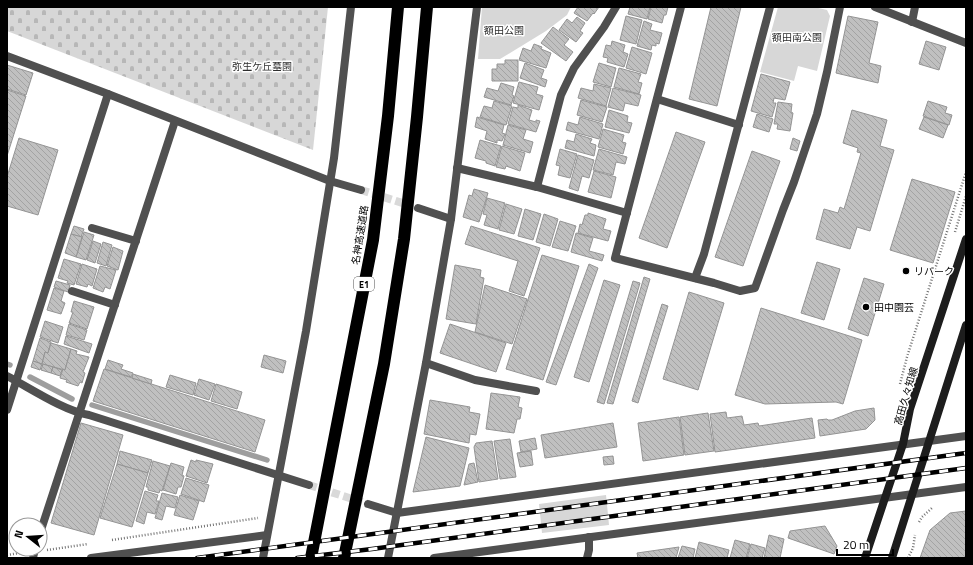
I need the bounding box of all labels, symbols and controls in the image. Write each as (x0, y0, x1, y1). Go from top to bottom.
park label: 額田公園 (484, 23, 524, 38)
park label: 額田南公園 (772, 30, 822, 45)
park label: 弥生ケ丘墓園 (232, 59, 292, 74)
street label: 名神高速道路 (348, 204, 372, 266)
place label: リパーク (914, 264, 954, 279)
marker: リパーク (901, 266, 911, 276)
road number: E1 (354, 277, 374, 291)
place label: 田中園芸 (874, 300, 914, 315)
marker: 田中園芸 (861, 302, 871, 312)
street label: 高田久々知線 (891, 365, 921, 427)
north arrow (8, 517, 48, 557)
text: N (10, 528, 27, 540)
scale bar (837, 531, 893, 557)
text: 20 m (843, 535, 869, 554)

